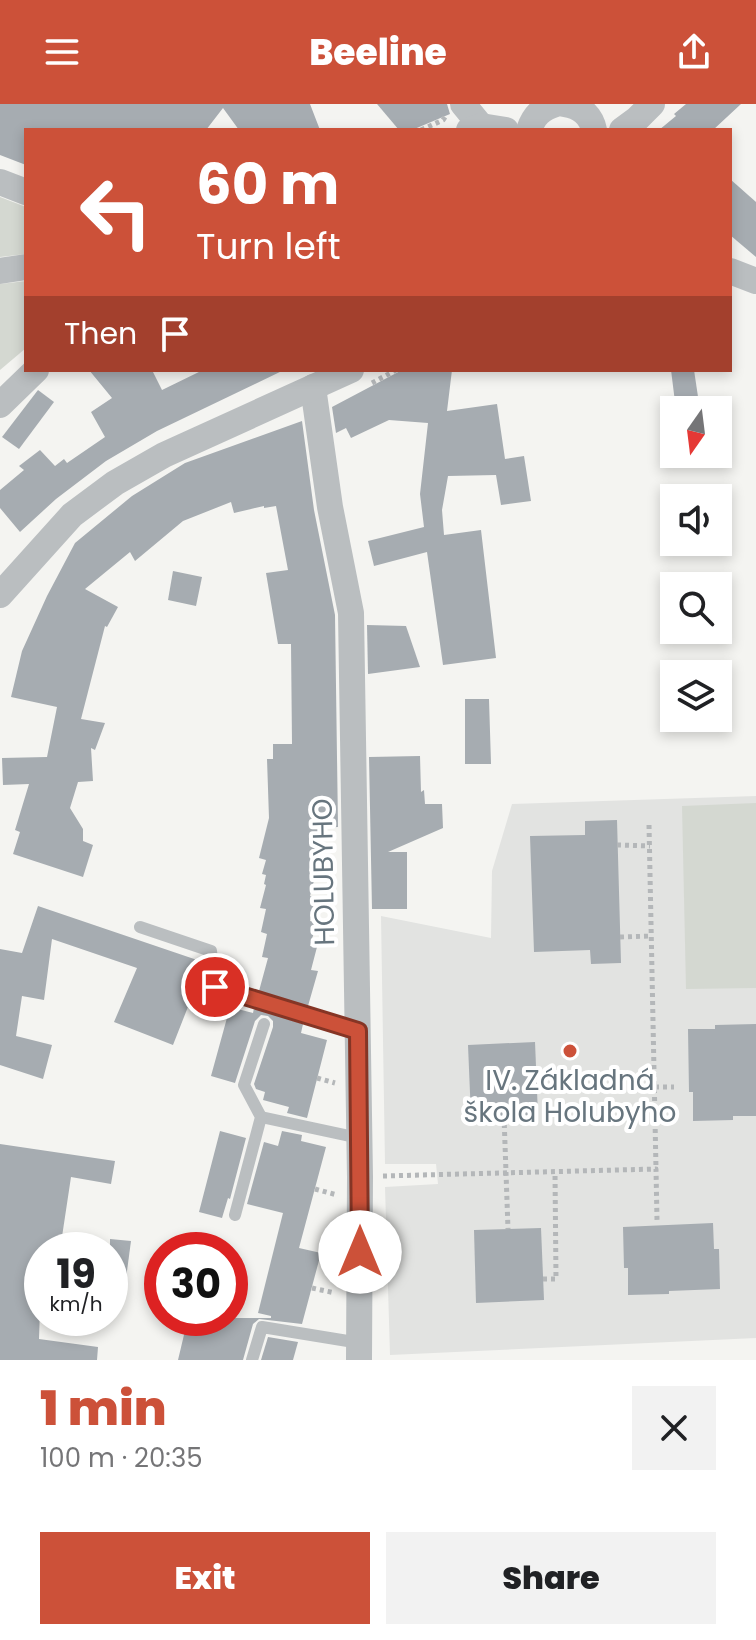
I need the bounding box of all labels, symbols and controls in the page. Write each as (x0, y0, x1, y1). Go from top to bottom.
text: Beeline (309, 27, 447, 78)
icon: menu (40, 30, 84, 74)
icon: share (672, 30, 716, 74)
text: 60 m (196, 145, 339, 224)
icon: left (64, 160, 168, 264)
text: Turn left (196, 221, 341, 272)
text: Then (64, 312, 137, 355)
icon: arrive (153, 312, 197, 356)
north arrow (660, 396, 732, 468)
map controls (660, 396, 732, 732)
button: sound (660, 484, 732, 556)
button: search (660, 572, 732, 644)
button: layers (660, 660, 732, 732)
street label: HOLUBYHO (303, 798, 344, 946)
pin (181, 953, 249, 1021)
icon: arrive (193, 965, 237, 1009)
marker: IV. Základná škola Holubyho (561, 1042, 579, 1060)
place label: IV. Základná škola Holubyho (464, 1061, 676, 1132)
position arrow (318, 1210, 402, 1294)
speed limit sign: 30 (144, 1232, 248, 1336)
text: 19 (56, 1246, 96, 1302)
text: km/h (49, 1290, 103, 1318)
text: 1 min (40, 1375, 167, 1442)
button: close (632, 1386, 716, 1470)
text: 100 m · 20:35 (40, 1440, 203, 1476)
button: Exit (40, 1532, 370, 1624)
button: Share (386, 1532, 716, 1624)

